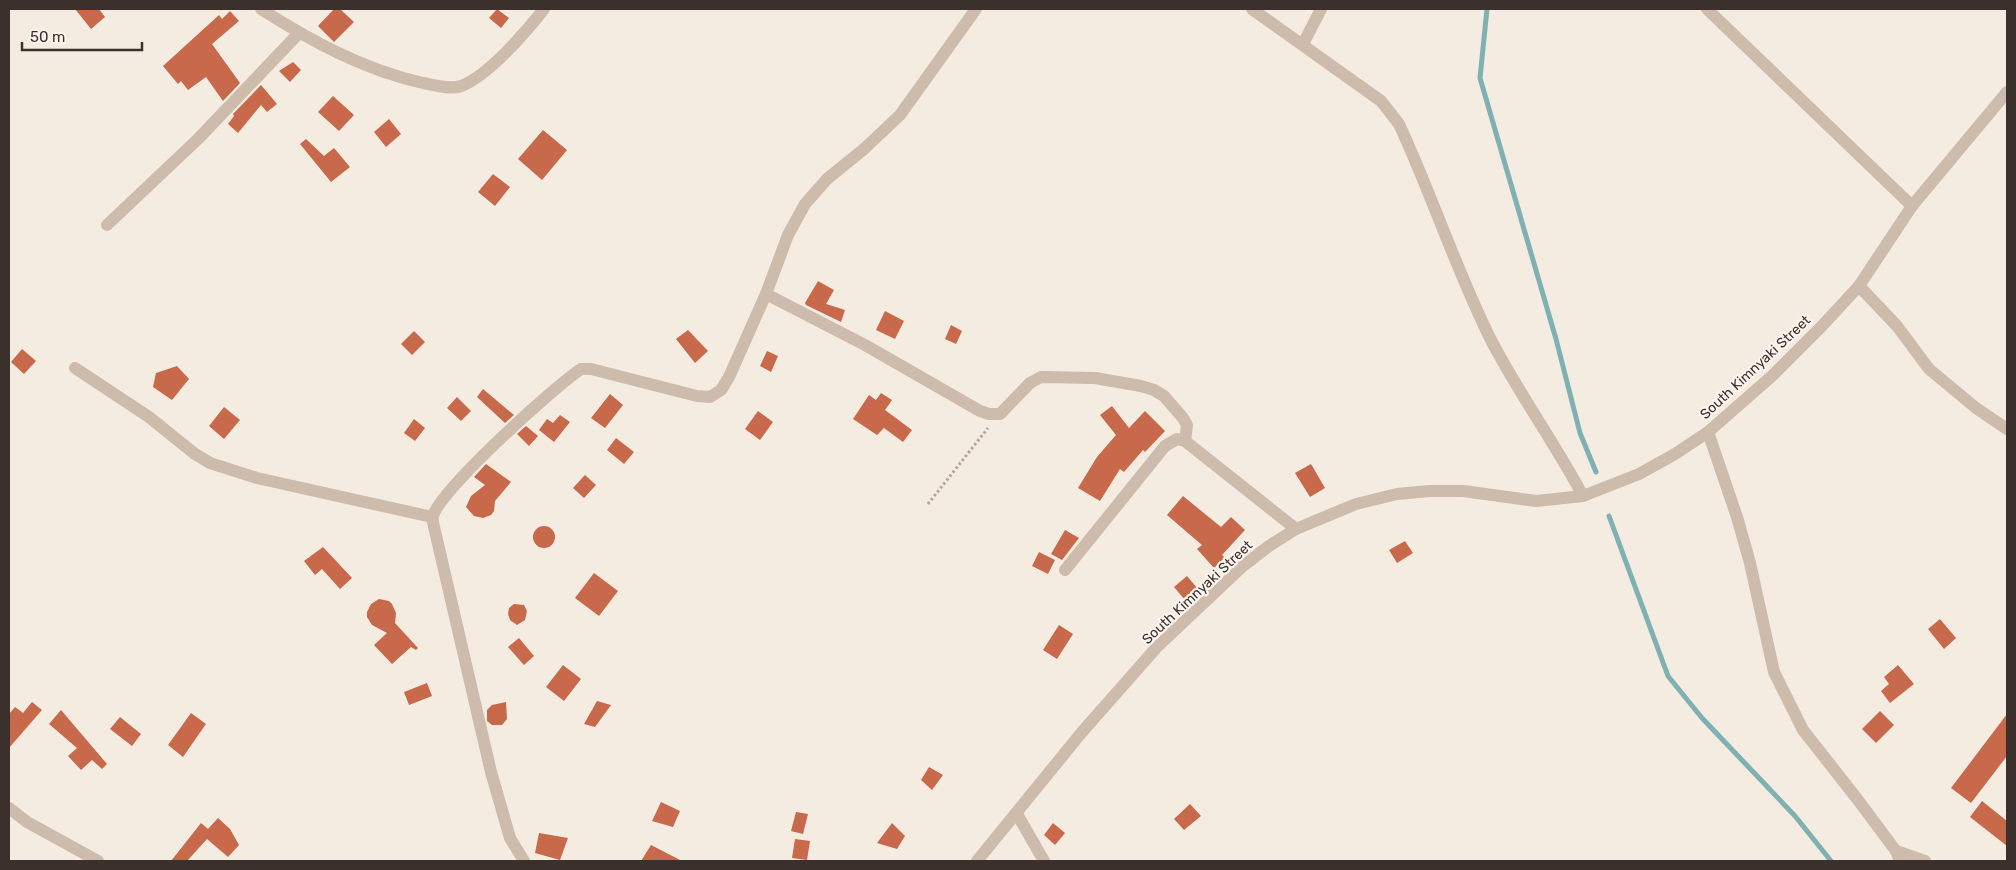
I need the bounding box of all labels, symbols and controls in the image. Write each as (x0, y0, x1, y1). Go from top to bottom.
scale bar (22, 20, 142, 52)
text: 50 m (30, 28, 65, 46)
street label: South Kimnyaki Street (1697, 311, 1814, 423)
street label: South Kimnyaki Street (1139, 536, 1256, 648)

